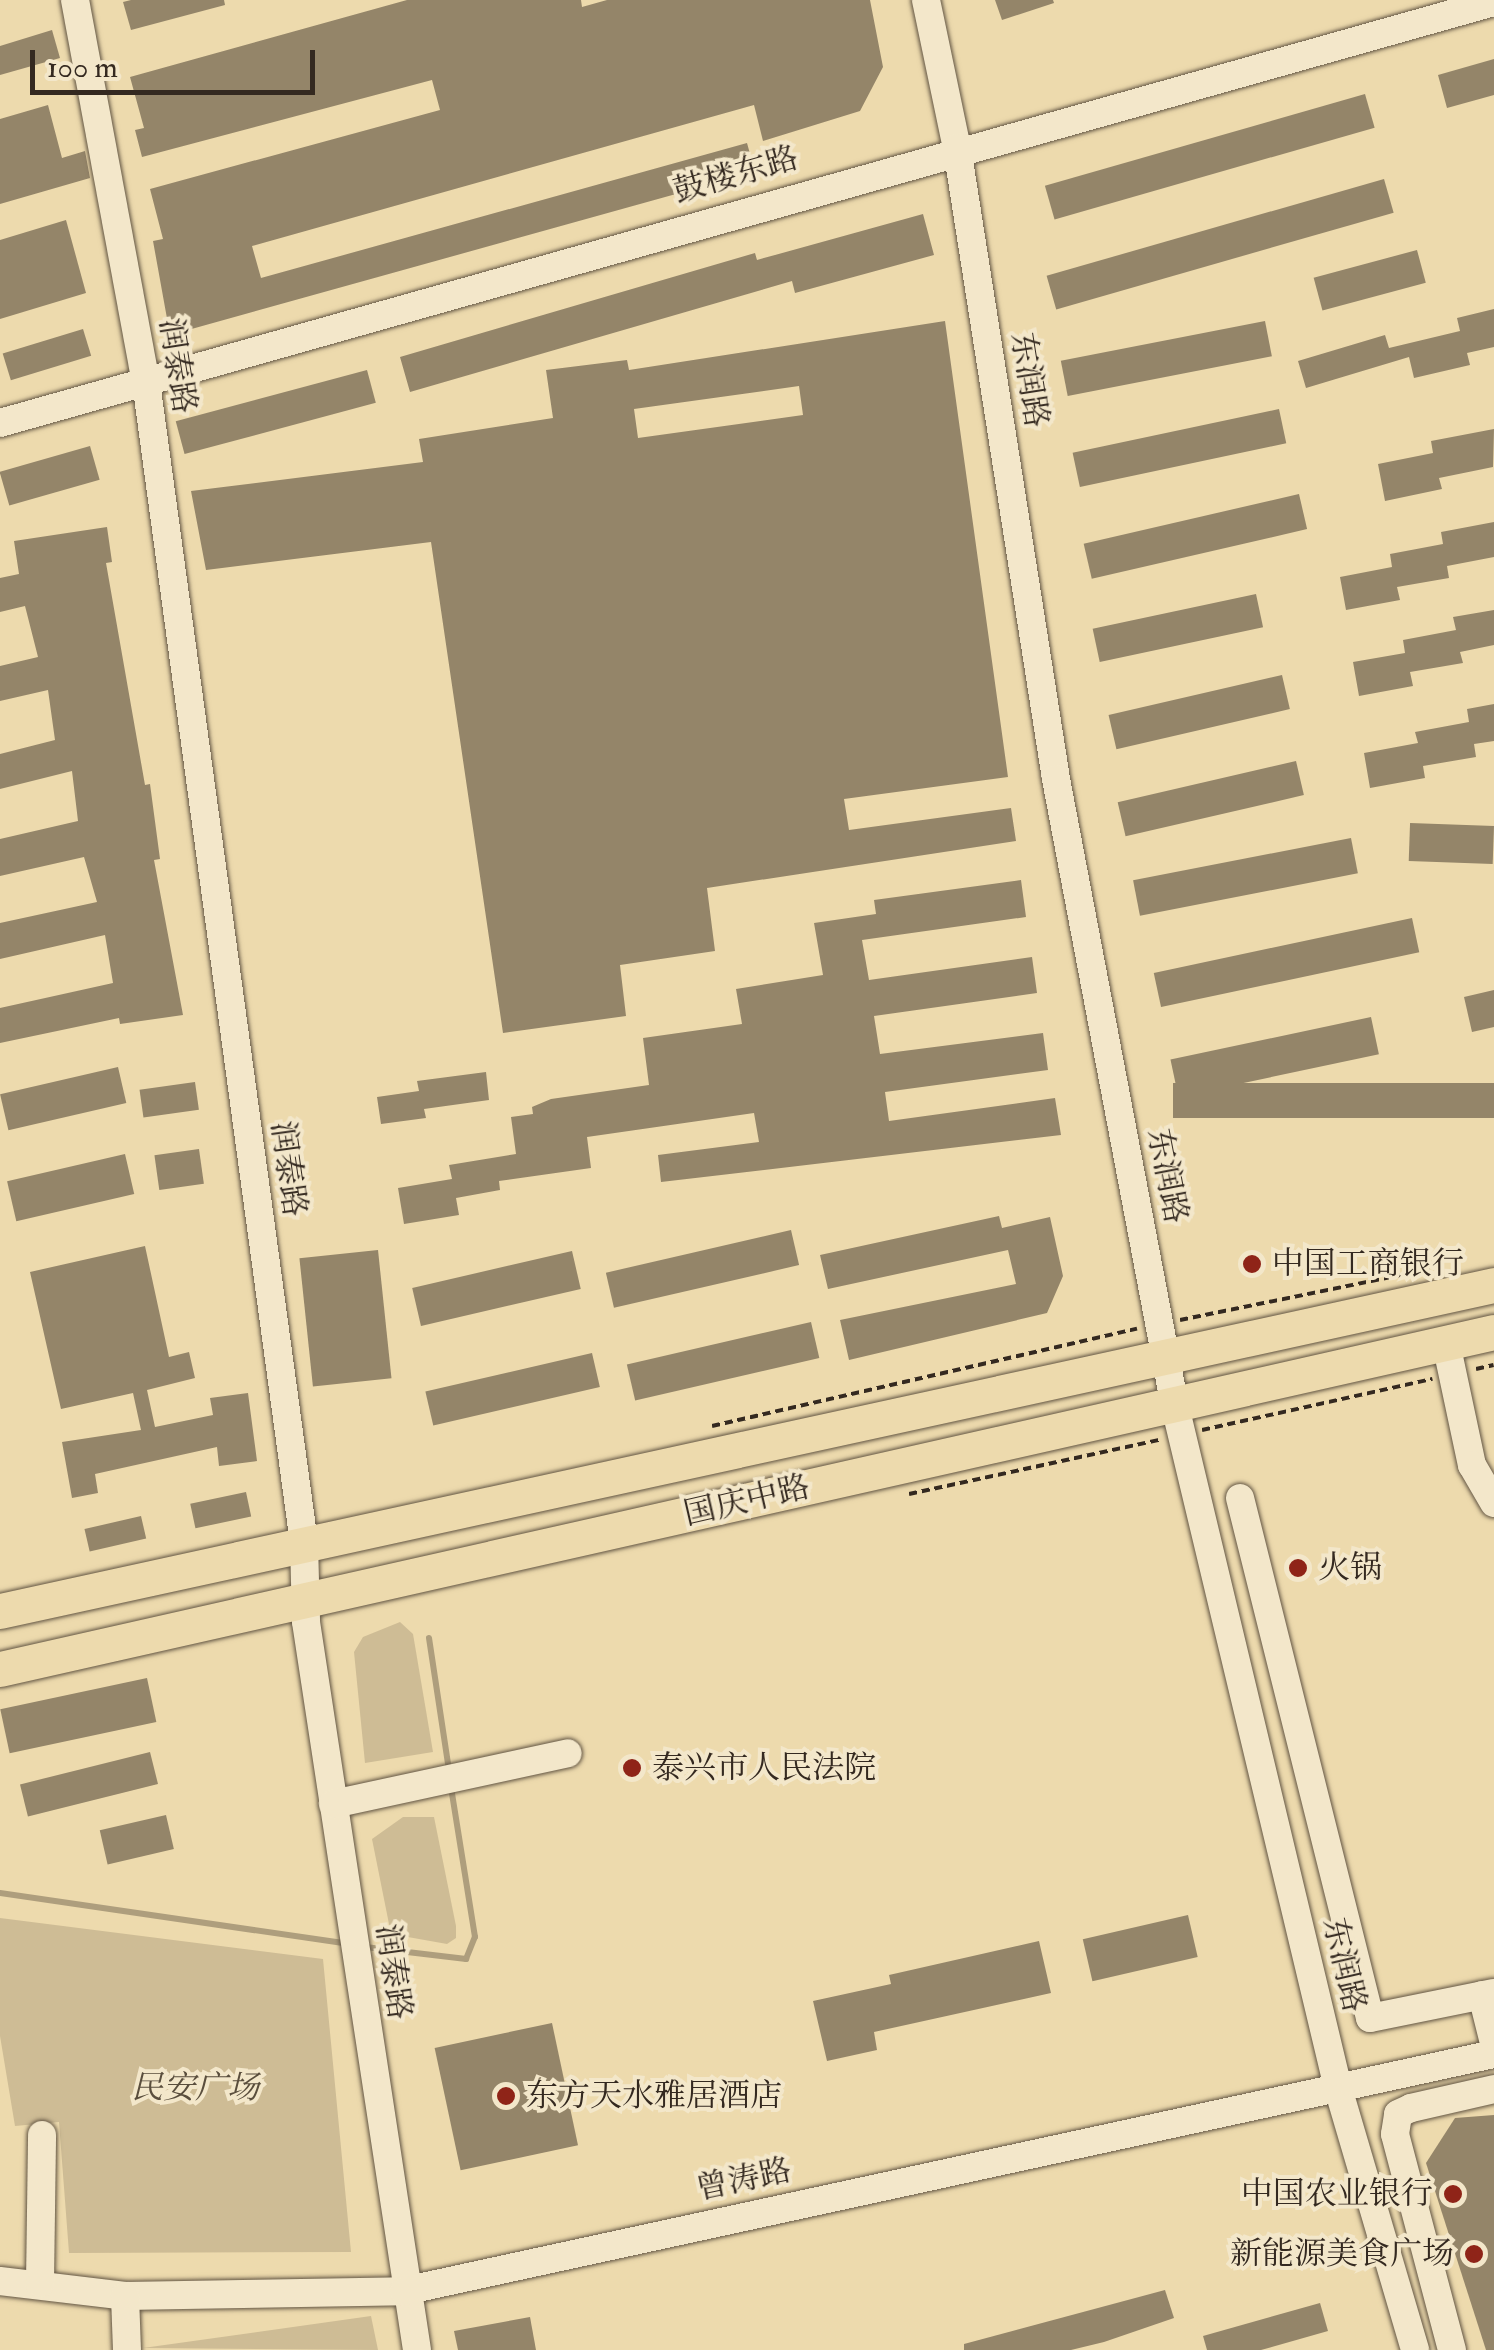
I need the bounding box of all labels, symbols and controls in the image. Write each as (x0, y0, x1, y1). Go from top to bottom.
scale bar (35, 30, 320, 92)
text: 100 m (47, 49, 118, 86)
street label: 鼓楼东路 (669, 139, 803, 211)
street label: 润泰路 (151, 316, 203, 416)
street label: 东润路 (1003, 330, 1055, 430)
street label: 润泰路 (262, 1119, 314, 1219)
street label: 东润路 (1139, 1125, 1195, 1227)
place label: 中国工商银行 (1272, 1245, 1464, 1283)
marker: 中国工商银行 (1241, 1253, 1263, 1275)
street label: 国庆中路 (680, 1468, 814, 1534)
place label: 火锅 (1318, 1549, 1382, 1587)
marker: 火锅 (1287, 1557, 1309, 1579)
place label: 泰兴市人民法院 (652, 1749, 876, 1787)
marker: 泰兴市人民法院 (621, 1757, 643, 1779)
street label: 东润路 (1314, 1914, 1374, 2016)
street label: 润泰路 (367, 1922, 419, 2022)
park label: 民安广场 (131, 2069, 259, 2107)
place label: 东方天水雅居酒店 (526, 2077, 782, 2115)
marker: 东方天水雅居酒店 (495, 2085, 517, 2107)
street label: 曾涛路 (693, 2151, 795, 2209)
place label: 中国农业银行 (1241, 2175, 1433, 2213)
marker: 中国农业银行 (1442, 2183, 1464, 2205)
place label: 新能源美食广场 (1230, 2235, 1454, 2273)
marker: 新能源美食广场 (1463, 2243, 1485, 2265)

